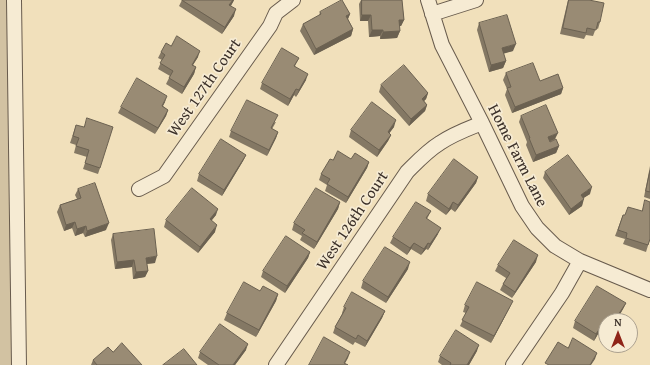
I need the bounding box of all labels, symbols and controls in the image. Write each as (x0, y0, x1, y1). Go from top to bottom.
street label: West 127th Court (164, 35, 246, 141)
street label: Home Farm Lane (483, 101, 551, 211)
street label: West 126th Court (313, 168, 393, 274)
north arrow (598, 313, 638, 353)
text: N (614, 314, 622, 330)

